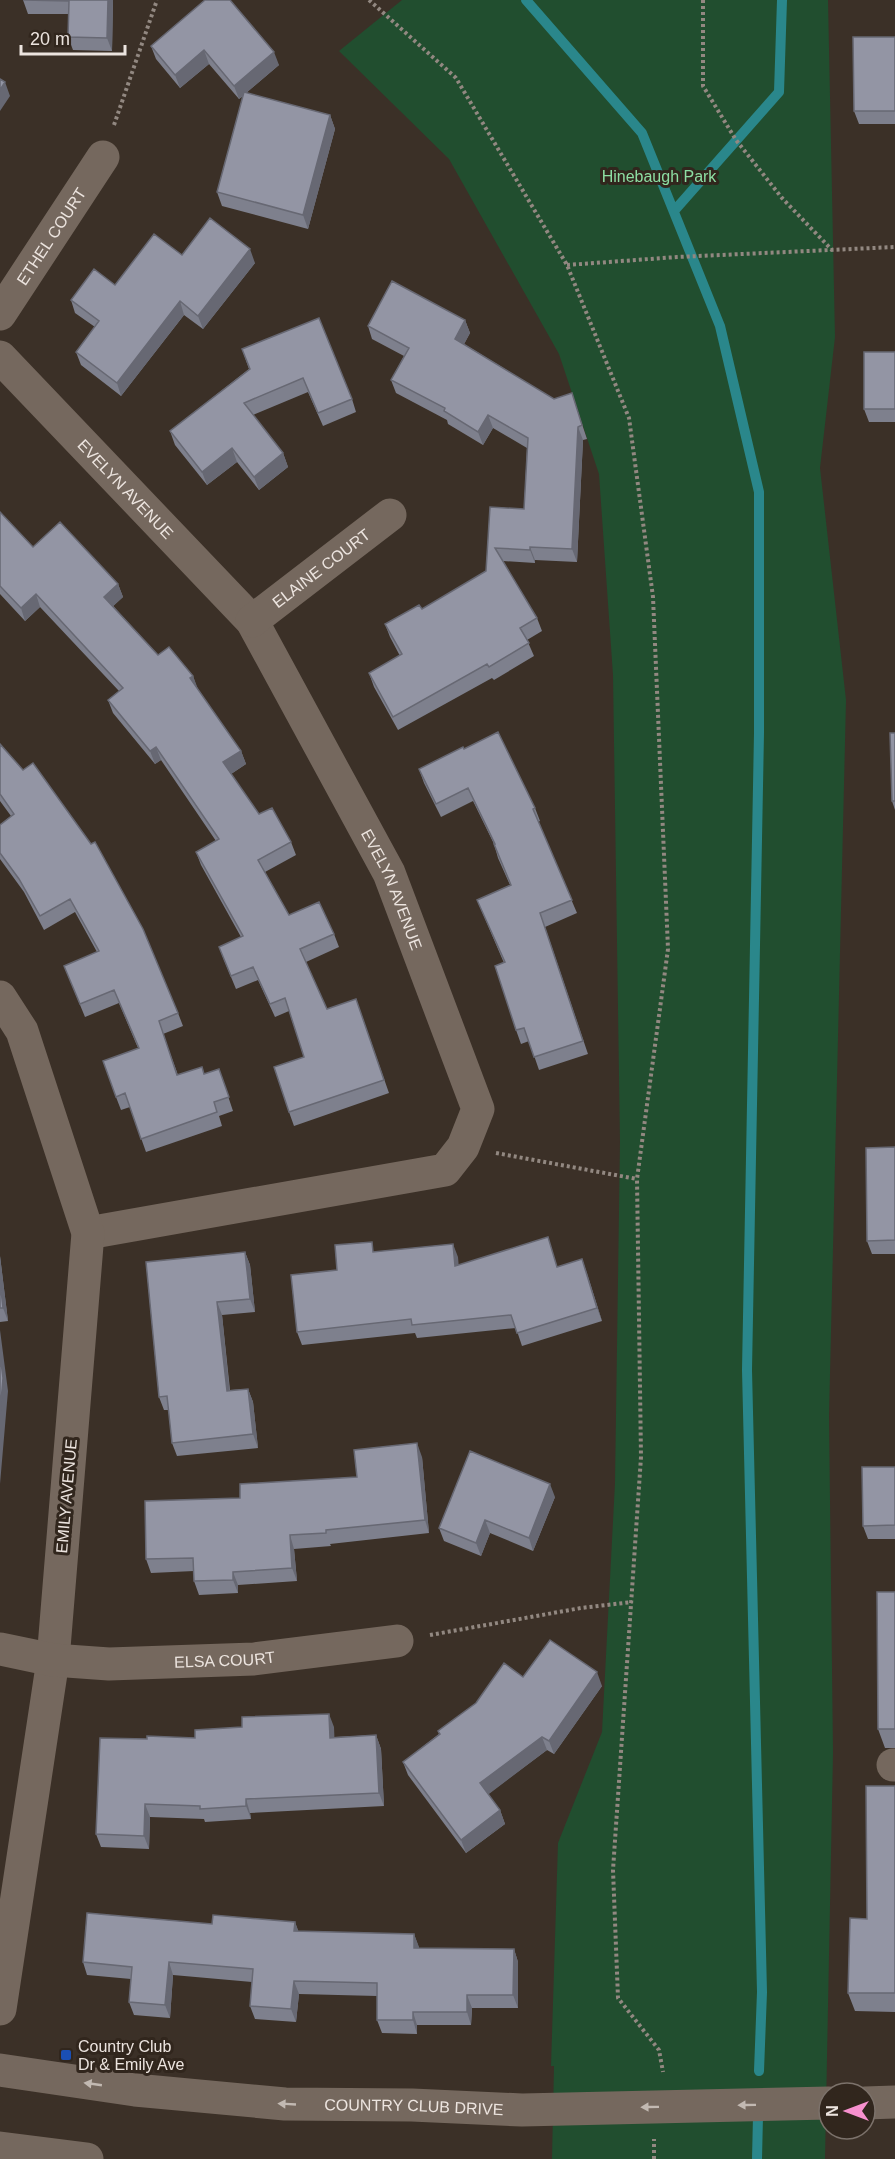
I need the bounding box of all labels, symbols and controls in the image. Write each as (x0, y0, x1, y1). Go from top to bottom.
scale bar (21, 18, 124, 56)
text: 20 m (30, 29, 70, 49)
park label: Hinebaugh Park (602, 168, 717, 185)
street label: ETHEL COURT (14, 185, 89, 288)
street label: EVELYN AVENUE (74, 436, 176, 542)
street label: ELAINE COURT (269, 526, 373, 611)
street label: EVELYN AVENUE (358, 826, 425, 952)
street label: EMILY AVENUE (53, 1438, 80, 1554)
street label: ELSA COURT (174, 1648, 276, 1671)
place label: Country Club Dr & Emily Ave (78, 2038, 185, 2073)
marker: Country Club Dr & Emily Ave (59, 2048, 73, 2062)
one-way arrow (83, 2079, 102, 2088)
north arrow (817, 2081, 877, 2141)
street label: COUNTRY CLUB DRIVE (324, 2096, 504, 2118)
one-way arrow (277, 2099, 296, 2108)
one-way arrow (738, 2100, 757, 2109)
one-way arrow (640, 2102, 659, 2112)
text: N (824, 2105, 841, 2117)

